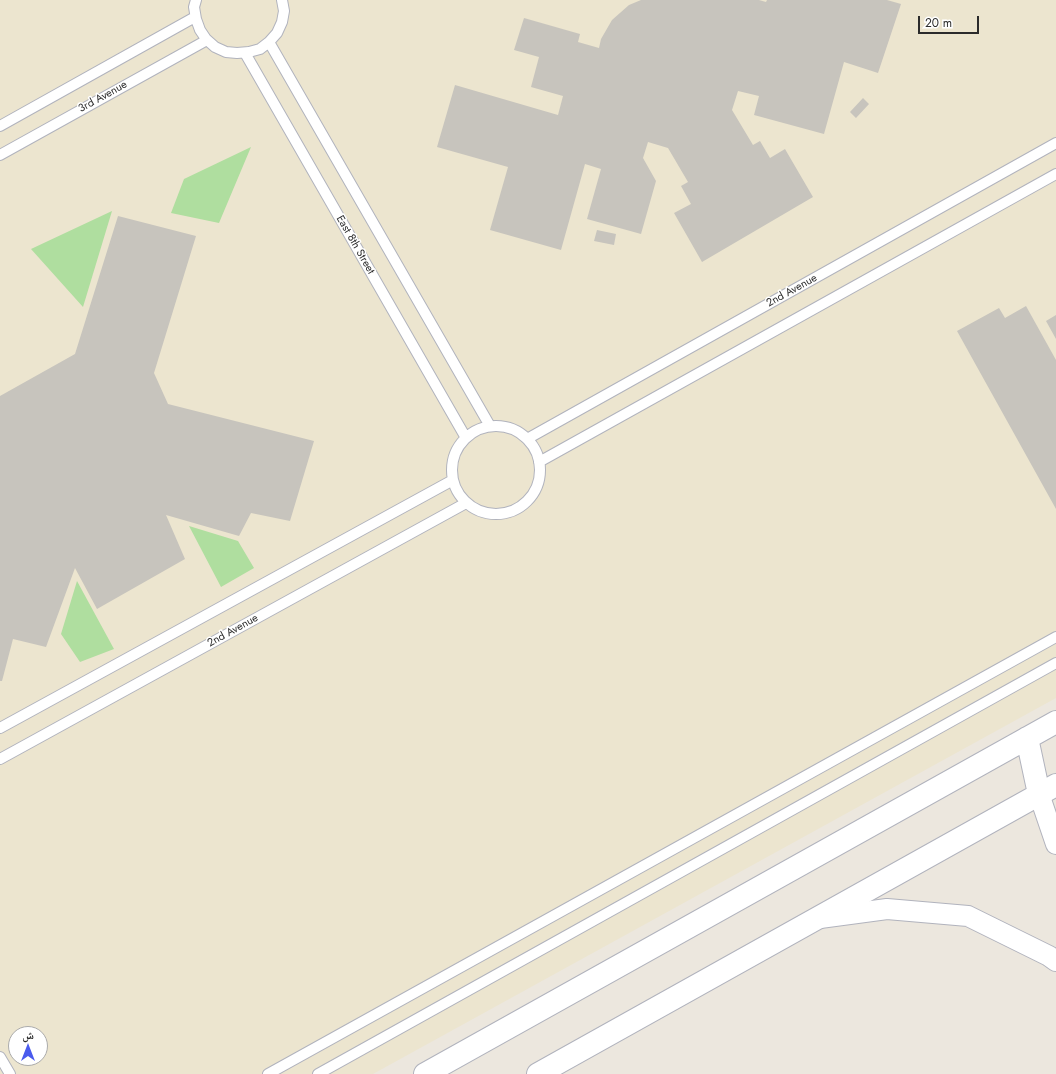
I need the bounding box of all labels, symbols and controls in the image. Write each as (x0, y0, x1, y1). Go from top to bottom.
scale bar (920, 8, 981, 34)
text: 20 m (925, 14, 952, 32)
street label: 3rd Avenue (76, 78, 130, 116)
street label: East 8th Street (333, 213, 377, 277)
street label: 2nd Avenue (764, 272, 820, 310)
street label: 2nd Avenue (205, 612, 261, 650)
north arrow (8, 1026, 48, 1066)
text: ش (22, 1027, 34, 1043)

